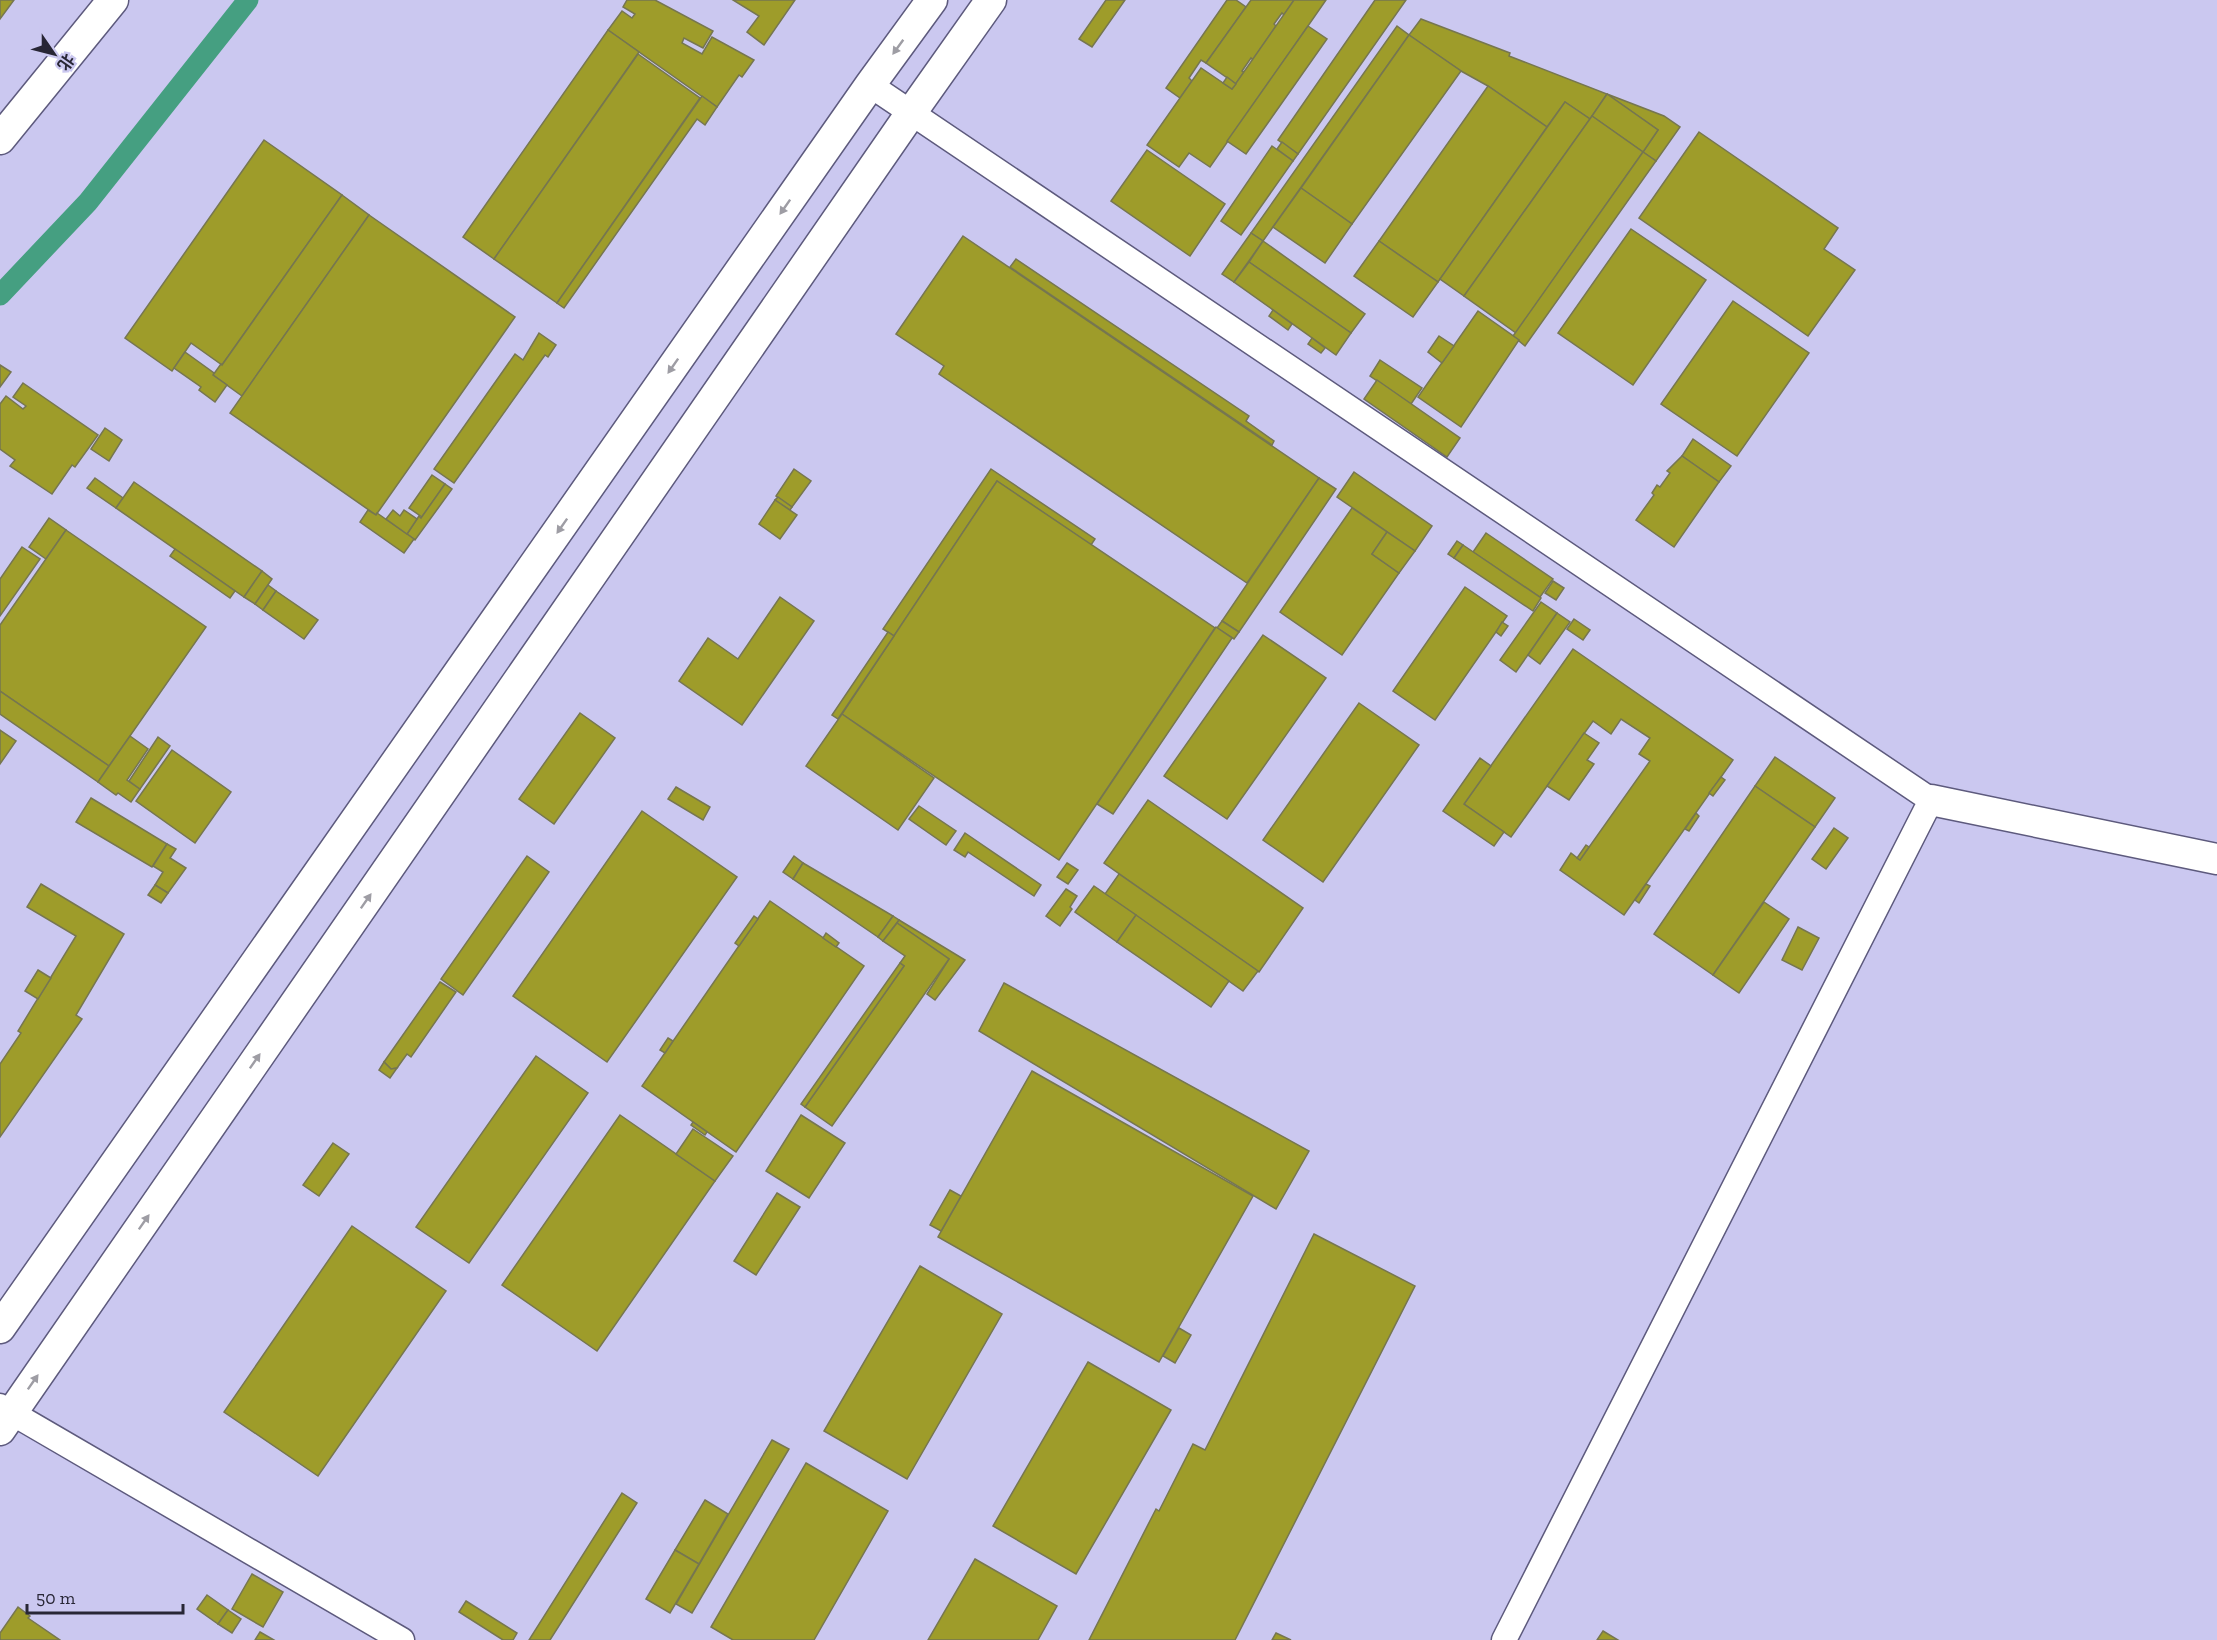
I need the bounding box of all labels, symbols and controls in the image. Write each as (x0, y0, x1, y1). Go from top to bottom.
north arrow (24, 24, 84, 84)
one-way arrow (892, 39, 904, 55)
text: 北 (54, 50, 78, 74)
one-way arrow (779, 198, 791, 214)
one-way arrow (667, 358, 679, 374)
one-way arrow (556, 518, 568, 534)
one-way arrow (360, 893, 371, 909)
one-way arrow (249, 1054, 261, 1070)
one-way arrow (138, 1214, 149, 1230)
one-way arrow (28, 1374, 39, 1391)
scale bar (27, 1577, 183, 1615)
text: 50 m (36, 1587, 76, 1609)

